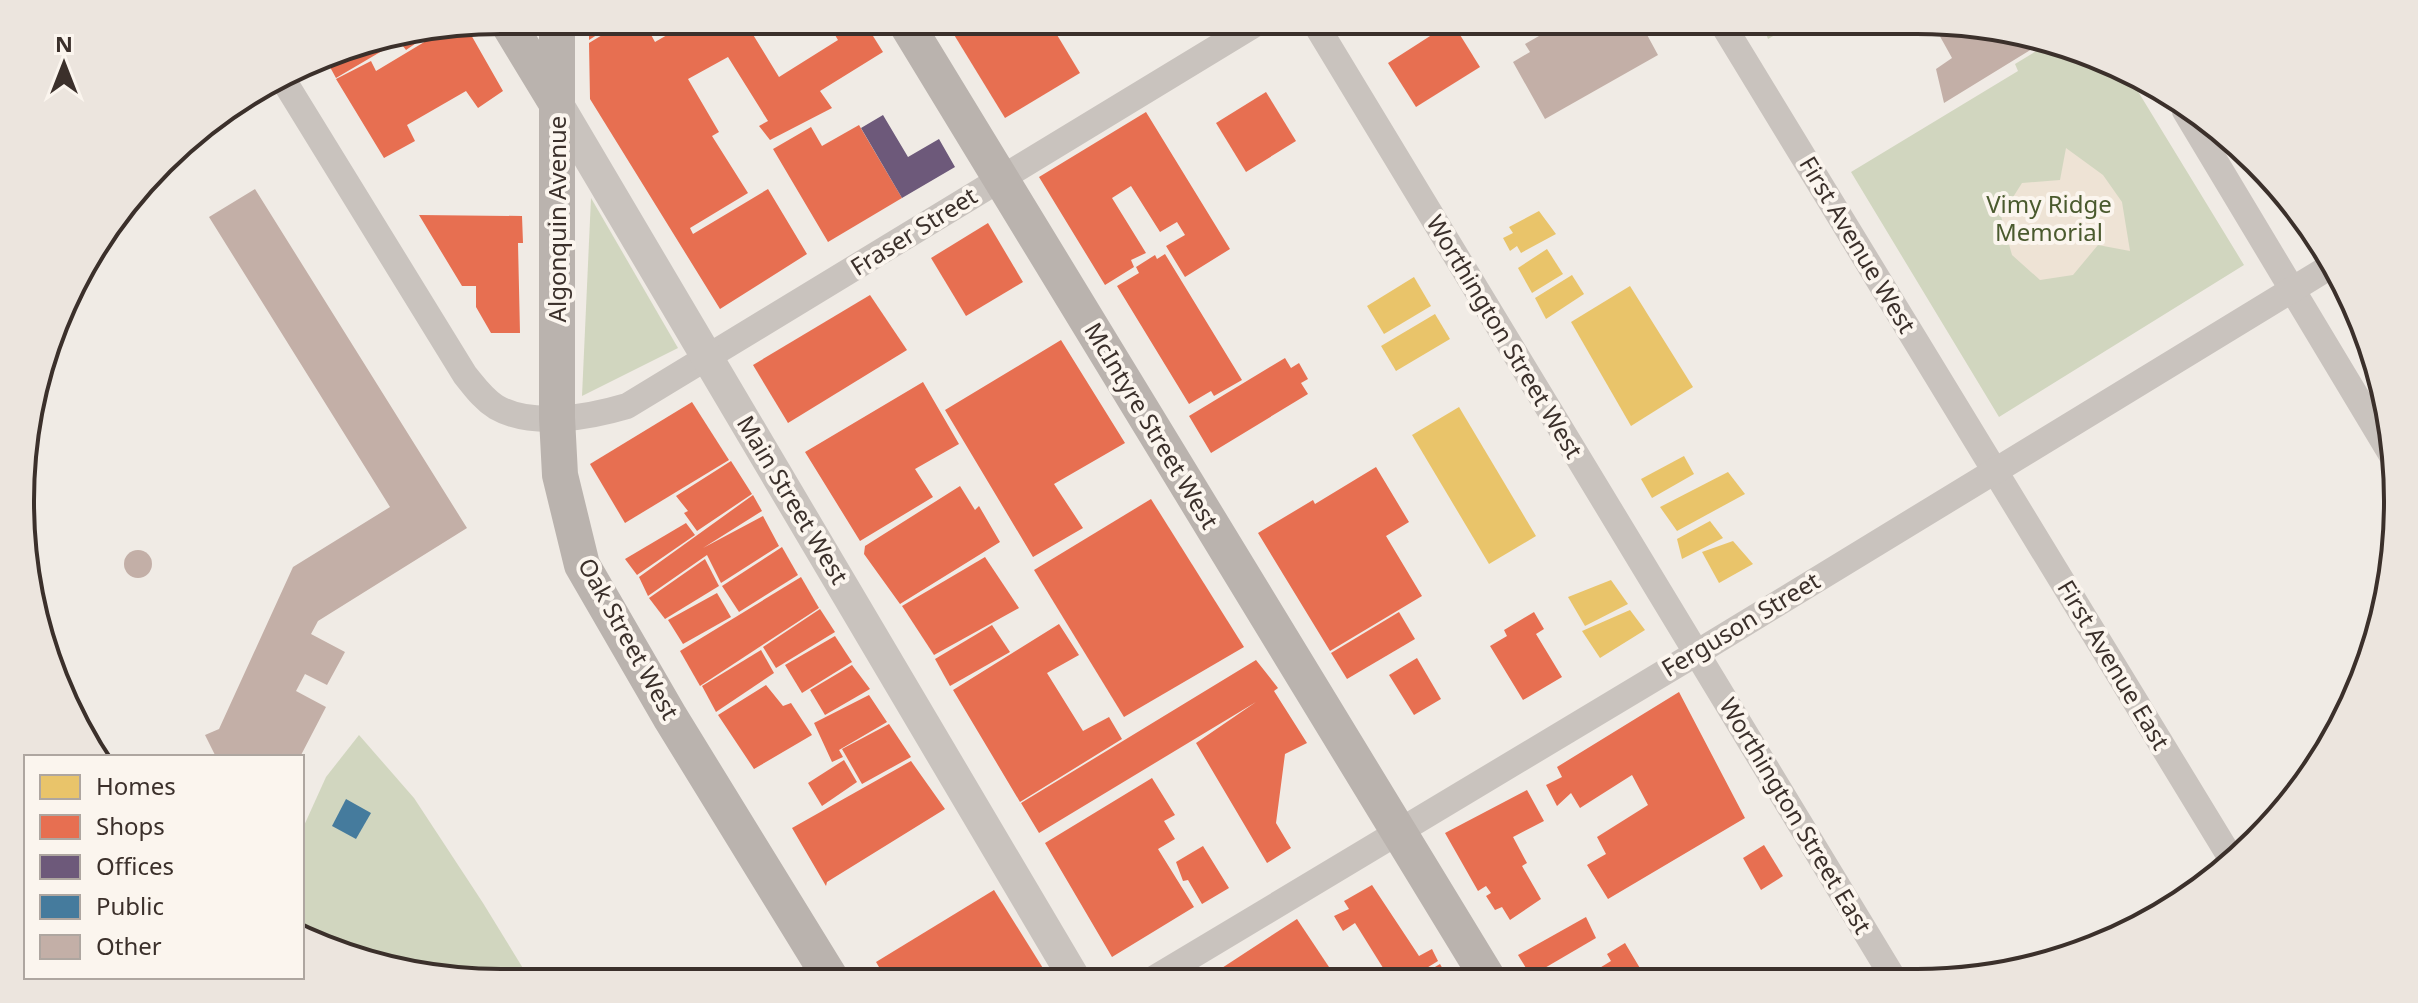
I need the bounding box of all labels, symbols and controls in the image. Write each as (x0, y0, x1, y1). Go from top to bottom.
north arrow (24, 24, 104, 104)
text: N (55, 28, 73, 58)
street label: Algonquin Avenue (540, 116, 573, 322)
street label: First Avenue West (1792, 150, 1924, 339)
street label: Fraser Street (844, 179, 983, 283)
park label: Vimy Ridge Memorial (1986, 187, 2112, 248)
street label: Worthington Street West (1419, 208, 1591, 464)
street label: McIntyre Street West (1078, 316, 1227, 535)
street label: Main Street West (730, 409, 857, 590)
street label: Oak Street West (571, 552, 688, 725)
street label: Ferguson Street (1655, 563, 1826, 684)
street label: First Avenue East (2051, 573, 2178, 755)
street label: Worthington Street East (1713, 691, 1880, 940)
legend (24, 755, 304, 979)
text: Homes (96, 769, 176, 802)
text: Shops (96, 809, 165, 842)
text: Offices (96, 849, 174, 882)
text: Public (96, 889, 164, 922)
text: Other (96, 929, 162, 962)

